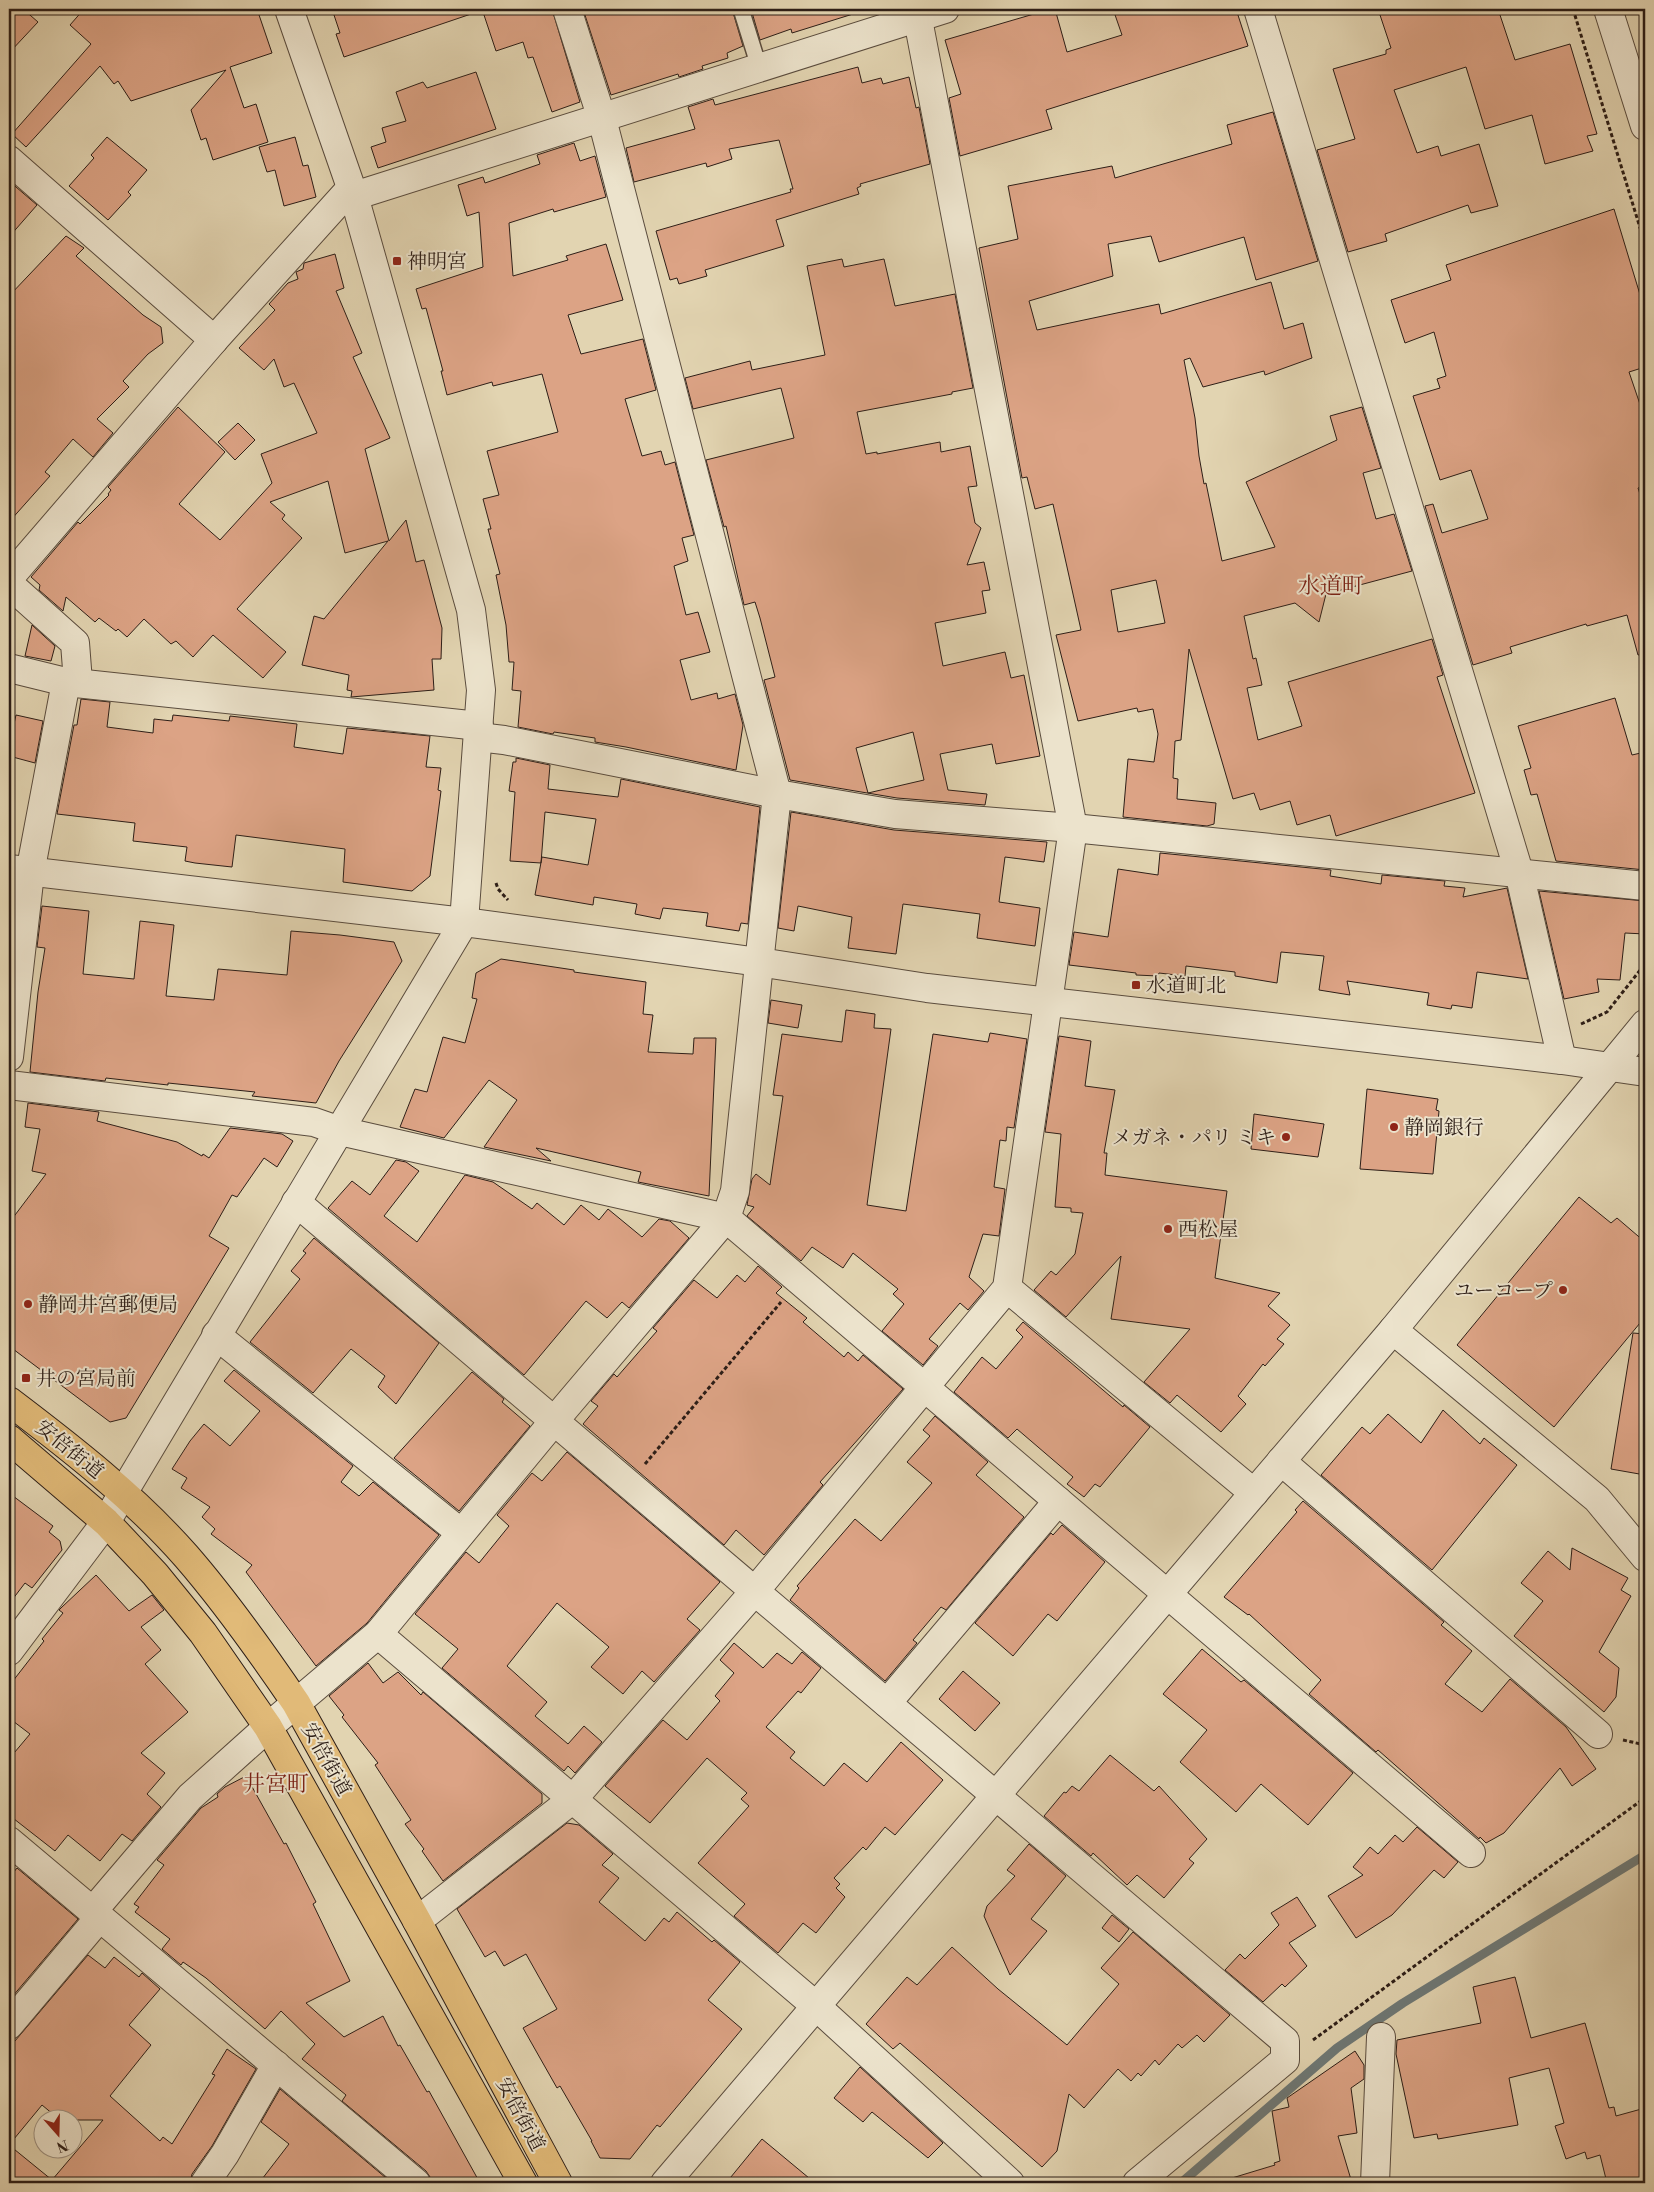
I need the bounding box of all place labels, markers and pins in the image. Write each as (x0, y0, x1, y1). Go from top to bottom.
place label: 神明宮 (407, 250, 467, 275)
marker: 神明宮 (391, 255, 403, 267)
place label: 水道町北 (1146, 974, 1226, 999)
marker: 水道町北 (1130, 979, 1142, 991)
place label: 静岡銀行 (1404, 1116, 1484, 1141)
marker: 静岡銀行 (1388, 1121, 1400, 1133)
place label: メガネ・パリ ミキ (1112, 1126, 1276, 1151)
marker: メガネ・パリ ミキ (1280, 1131, 1292, 1143)
place label: 西松屋 (1178, 1218, 1238, 1243)
marker: 西松屋 (1162, 1223, 1174, 1235)
place label: ユーコープ (1454, 1279, 1553, 1304)
marker: ユーコープ (1557, 1284, 1569, 1296)
place label: 静岡井宮郵便局 (38, 1293, 178, 1318)
marker: 静岡井宮郵便局 (22, 1298, 34, 1310)
place label: 井の宮局前 (36, 1367, 136, 1392)
marker: 井の宮局前 (20, 1372, 32, 1384)

